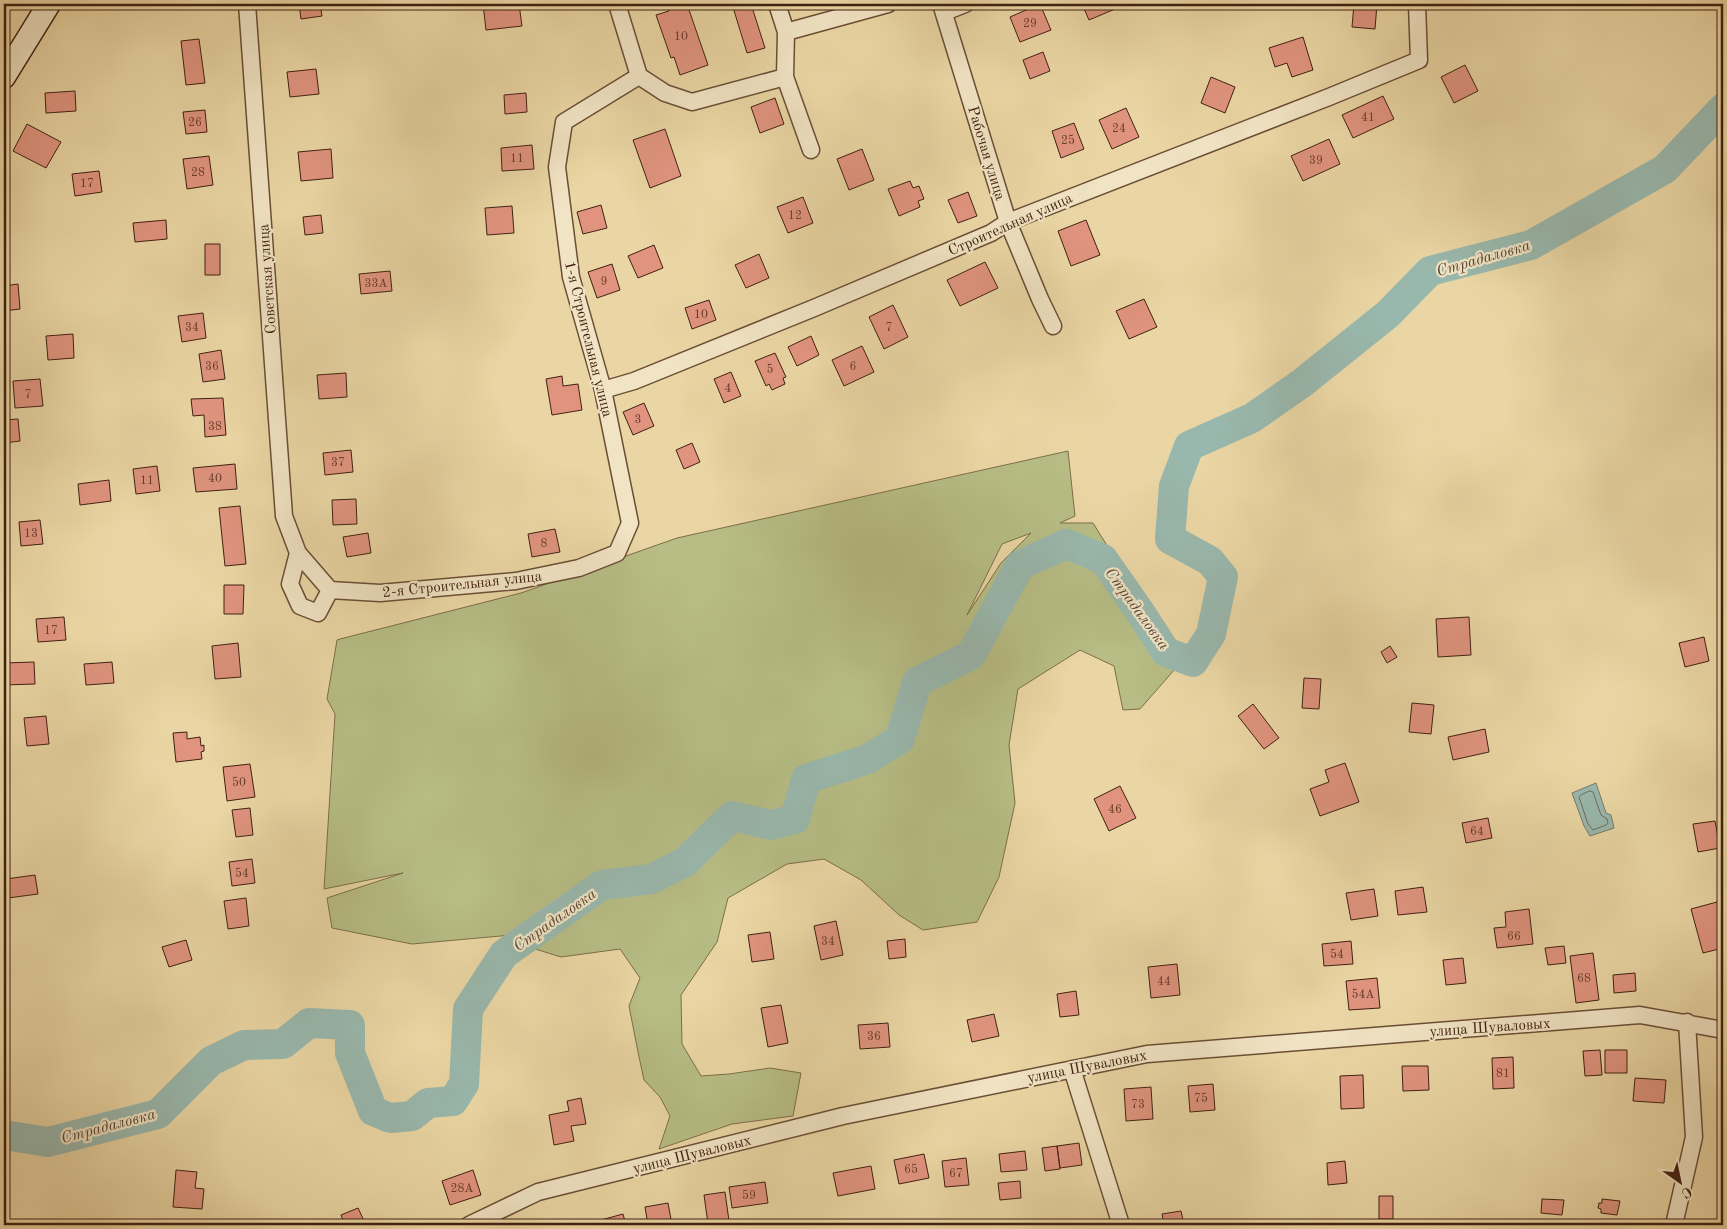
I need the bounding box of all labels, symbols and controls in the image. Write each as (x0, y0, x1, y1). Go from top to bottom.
house number: 29 (1023, 18, 1037, 30)
house number: 10 (674, 31, 688, 43)
street label: Рабочая улица (964, 104, 1007, 203)
house number: 41 (1361, 112, 1375, 124)
house number: 26 (188, 117, 202, 129)
house number: 24 (1112, 123, 1126, 135)
house number: 25 (1061, 134, 1075, 147)
house number: 11 (510, 153, 524, 165)
house number: 39 (1309, 155, 1323, 167)
house number: 28 (191, 167, 205, 179)
house number: 17 (80, 178, 94, 190)
street label: Строительная улица (946, 191, 1075, 260)
house number: 12 (788, 210, 802, 222)
street label: Советская улица (257, 223, 280, 335)
water label: Страдаловка (1435, 238, 1533, 280)
street label: 1-я Строительная улица (561, 260, 614, 420)
house number: 9 (601, 276, 607, 288)
house number: 33А (364, 278, 388, 290)
house number: 10 (694, 309, 708, 321)
house number: 34 (185, 322, 199, 334)
house number: 7 (886, 322, 892, 334)
house number: 36 (205, 361, 219, 373)
house number: 6 (850, 361, 857, 373)
house number: 5 (767, 363, 774, 376)
house number: 4 (725, 383, 732, 395)
house number: 7 (25, 389, 31, 401)
house number: 3 (635, 414, 641, 426)
house number: 38 (208, 421, 222, 433)
house number: 37 (331, 457, 345, 469)
house number: 40 (208, 473, 222, 485)
house number: 11 (140, 475, 154, 487)
house number: 13 (24, 528, 38, 540)
house number: 8 (541, 538, 548, 550)
water label: Страдаловка (1101, 565, 1172, 654)
street label: 2-я Строительная улица (382, 570, 543, 601)
house number: 17 (44, 625, 58, 637)
house number: 50 (232, 776, 246, 789)
house number: 46 (1108, 804, 1122, 816)
house number: 64 (1470, 826, 1484, 838)
house number: 54 (235, 867, 249, 880)
water label: Страдаловка (511, 886, 600, 955)
house number: 66 (1507, 931, 1521, 943)
house number: 34 (821, 936, 835, 948)
house number: 54 (1330, 948, 1344, 961)
house number: 68 (1577, 973, 1591, 985)
house number: 44 (1157, 976, 1171, 988)
house number: 54А (1351, 988, 1375, 1001)
street label: улица Шуваловых (1429, 1017, 1551, 1040)
house number: 36 (867, 1031, 881, 1043)
street label: улица Шуваловых (1026, 1048, 1149, 1086)
house number: 81 (1496, 1068, 1510, 1080)
house number: 75 (1194, 1092, 1208, 1105)
house number: 73 (1131, 1099, 1145, 1111)
water label: Страдаловка (60, 1107, 158, 1147)
street label: улица Шуваловых (632, 1133, 753, 1177)
north arrow (1654, 1156, 1704, 1206)
house number: 65 (904, 1163, 918, 1176)
house number: 67 (949, 1168, 963, 1180)
house number: 28А (450, 1183, 474, 1195)
text: С (1679, 1184, 1694, 1200)
house number: 59 (742, 1189, 756, 1202)

